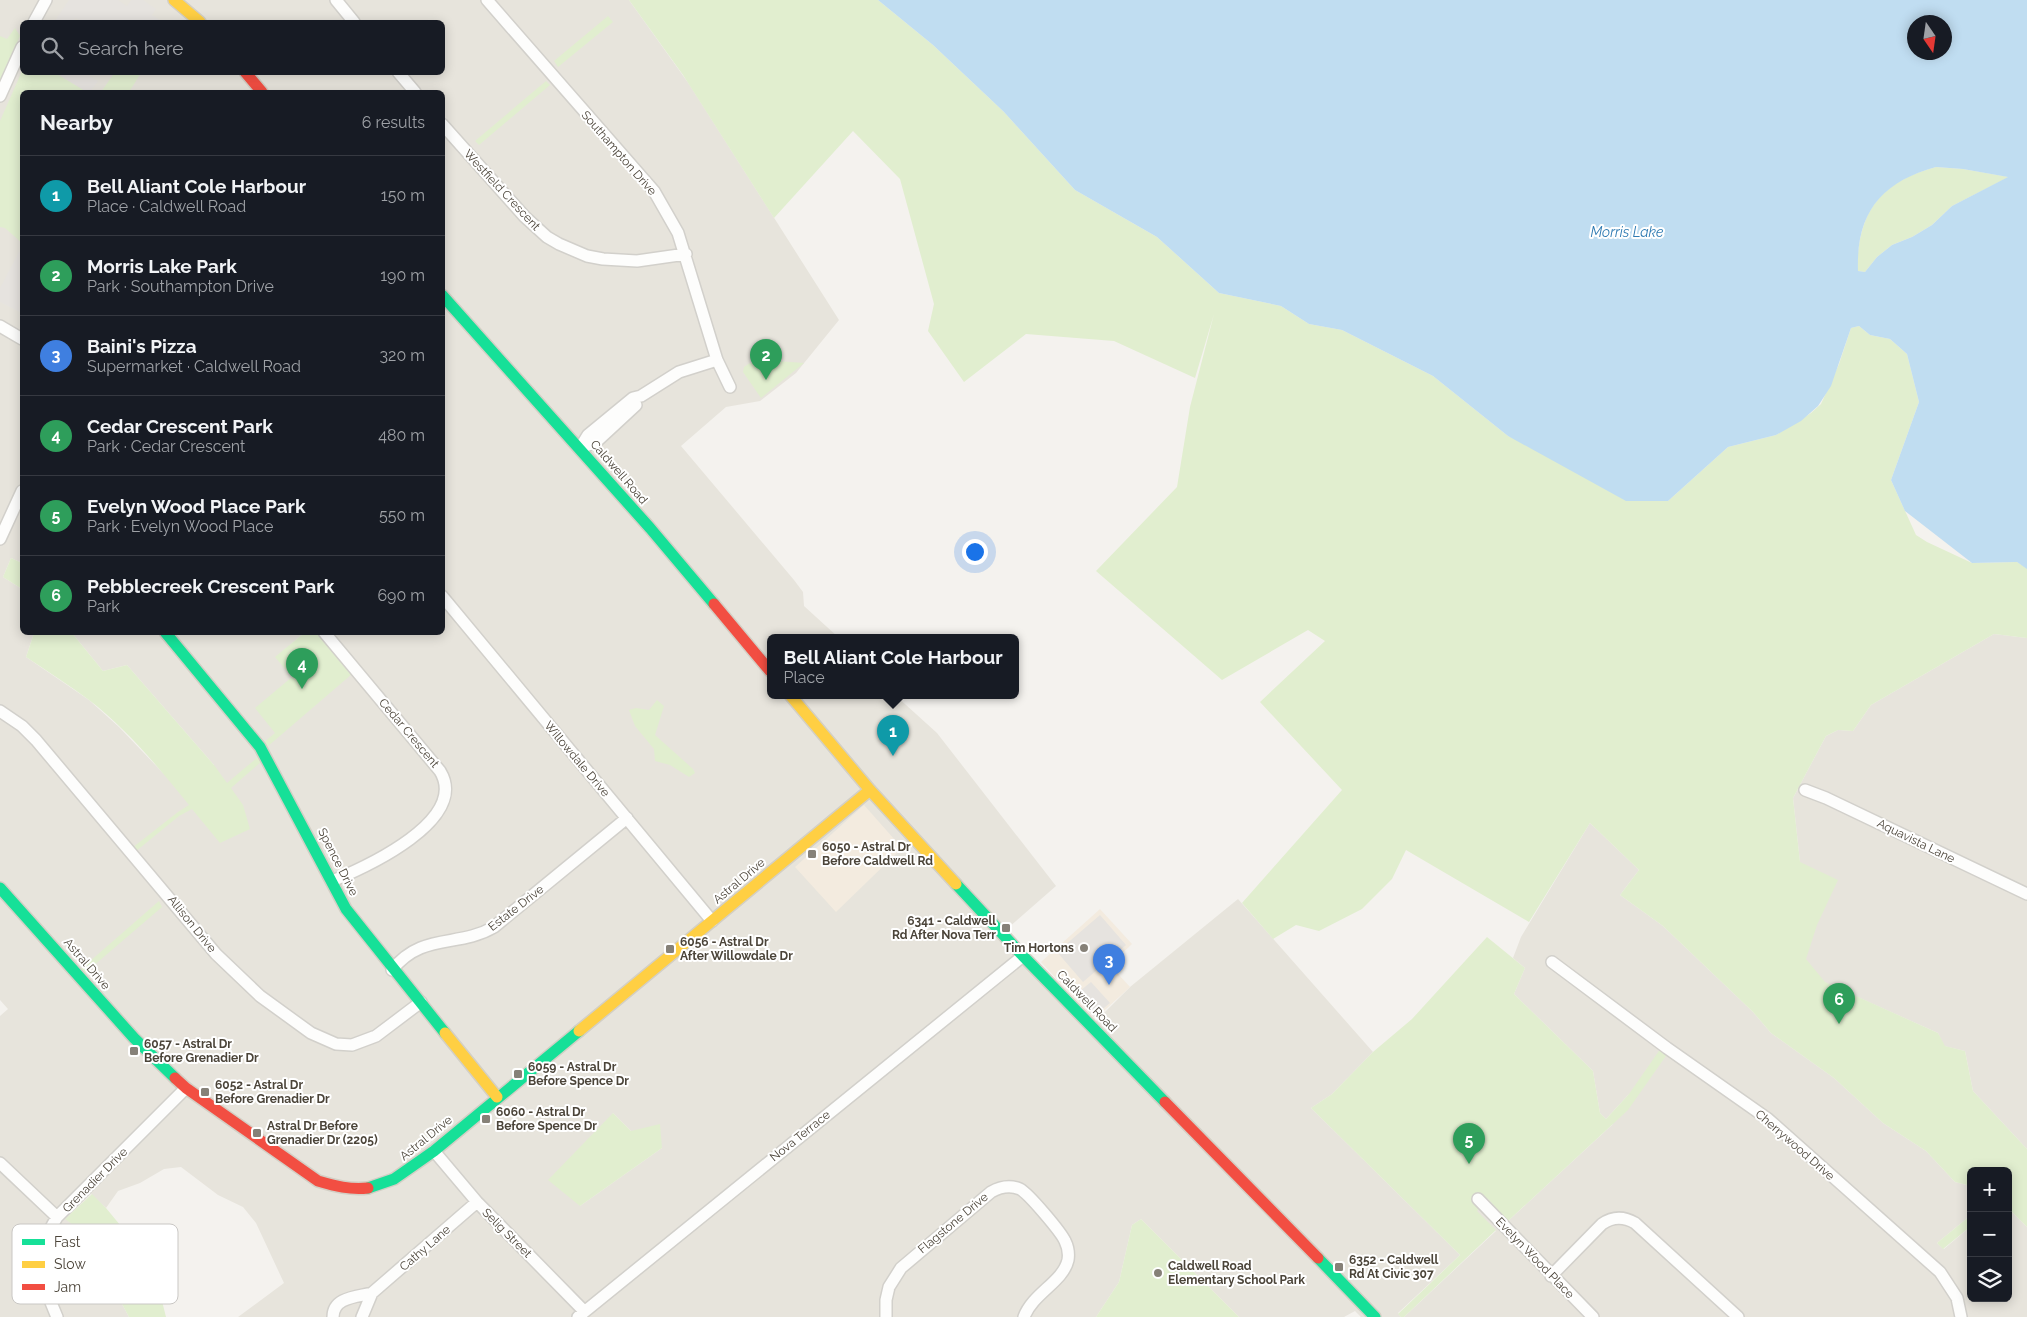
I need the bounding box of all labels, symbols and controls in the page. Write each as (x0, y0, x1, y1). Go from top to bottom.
north arrow (1907, 15, 1952, 60)
search box (20, 20, 445, 75)
icon: search (38, 34, 66, 62)
text: Search here (78, 37, 184, 59)
street label: Southampton Drive (579, 108, 659, 198)
text: Nearby (40, 110, 113, 135)
text: 6 results (362, 113, 425, 132)
street label: Westfield Crescent (461, 147, 543, 233)
text: Bell Aliant Cole Harbour (87, 175, 306, 197)
text: 1 (52, 186, 60, 205)
text: 150 m (381, 186, 425, 205)
text: Place · Caldwell Road (87, 197, 246, 216)
water label: Morris Lake (1590, 224, 1664, 240)
text: Morris Lake Park (87, 255, 237, 277)
text: 2 (51, 266, 61, 285)
text: 190 m (380, 266, 425, 285)
text: Park · Southampton Drive (87, 277, 274, 296)
text: Baini's Pizza (87, 335, 197, 357)
pin: 2 (750, 339, 782, 380)
text: 3 (52, 346, 60, 365)
text: 320 m (380, 346, 425, 365)
text: Supermarket · Caldwell Road (87, 357, 301, 376)
text: Cedar Crescent Park (87, 415, 273, 437)
text: 4 (51, 426, 61, 445)
text: 480 m (378, 426, 425, 445)
text: Park · Cedar Crescent (87, 437, 245, 456)
street label: Caldwell Road (587, 437, 651, 507)
text: Evelyn Wood Place Park (87, 495, 306, 517)
text: 5 (52, 506, 60, 525)
text: 550 m (379, 506, 425, 525)
text: Park · Evelyn Wood Place (87, 517, 273, 536)
your location (962, 539, 988, 565)
text: Pebblecreek Crescent Park (87, 575, 334, 597)
text: 6 (51, 586, 61, 605)
text: 690 m (377, 586, 425, 605)
text: Park (87, 597, 120, 616)
popup (767, 634, 1019, 699)
text: Bell Aliant Cole Harbour (783, 646, 1003, 668)
pin: 4 (286, 648, 318, 689)
text: Place (783, 668, 825, 687)
street label: Cedar Crescent (376, 696, 442, 770)
pin: 1 (877, 715, 909, 756)
street label: Willowdale Drive (541, 718, 613, 800)
street label: Aquavista Lane (1875, 816, 1957, 866)
street label: Spence Drive (315, 826, 361, 898)
place label: 6050 - Astral Dr Before Caldwell Rd (822, 840, 933, 868)
marker: 6050 - Astral Dr Before Caldwell Rd (806, 848, 818, 860)
street label: Astral Drive (710, 855, 768, 907)
street label: Estate Drive (486, 882, 546, 934)
street label: Allison Drive (165, 893, 219, 955)
place label: 6341 - Caldwell Rd After Nova Terr (892, 914, 996, 942)
marker: 6341 - Caldwell Rd After Nova Terr (1000, 922, 1012, 934)
place label: 6056 - Astral Dr After Willowdale Dr (680, 935, 793, 963)
street label: Astral Drive (61, 936, 113, 992)
place label: Tim Hortons (1004, 941, 1074, 955)
marker: Tim Hortons (1078, 942, 1090, 954)
marker: 6056 - Astral Dr After Willowdale Dr (664, 943, 676, 955)
pin: 3 (1093, 944, 1125, 985)
street label: Caldwell Road (1054, 967, 1120, 1035)
pin: 6 (1823, 983, 1855, 1024)
place label: 6057 - Astral Dr Before Grenadier Dr (144, 1037, 259, 1065)
marker: 6057 - Astral Dr Before Grenadier Dr (128, 1045, 140, 1057)
place label: 6059 - Astral Dr Before Spence Dr (528, 1060, 629, 1088)
marker: 6059 - Astral Dr Before Spence Dr (512, 1068, 524, 1080)
place label: 6052 - Astral Dr Before Grenadier Dr (215, 1078, 330, 1106)
marker: 6052 - Astral Dr Before Grenadier Dr (199, 1086, 211, 1098)
place label: 6060 - Astral Dr Before Spence Dr (496, 1105, 597, 1133)
street label: Cherrywood Drive (1753, 1107, 1837, 1183)
street label: Nova Terrace (767, 1108, 833, 1164)
street label: Astral Drive (397, 1113, 455, 1163)
marker: 6060 - Astral Dr Before Spence Dr (480, 1113, 492, 1125)
place label: Astral Dr Before Grenadier Dr (2205) (267, 1119, 378, 1147)
pin: 5 (1453, 1123, 1485, 1164)
marker: Astral Dr Before Grenadier Dr (2205) (251, 1127, 263, 1139)
street label: Grenadier Drive (60, 1145, 130, 1215)
map controls (1967, 1167, 2012, 1302)
button: + (1967, 1167, 2012, 1212)
street label: Flagstone Drive (915, 1190, 991, 1256)
street label: Selig Street (479, 1205, 535, 1261)
button: − (1967, 1212, 2012, 1257)
street label: Evelyn Wood Place (1493, 1215, 1577, 1301)
street label: Cathy Lane (397, 1222, 453, 1274)
legend (12, 1224, 178, 1304)
text: Fast (54, 1234, 81, 1250)
place label: 6352 - Caldwell Rd At Civic 307 (1349, 1253, 1439, 1281)
text: Slow (54, 1256, 86, 1272)
button: layers (1967, 1257, 2012, 1302)
place label: Caldwell Road Elementary School Park (1168, 1259, 1305, 1287)
marker: 6352 - Caldwell Rd At Civic 307 (1333, 1261, 1345, 1273)
marker: Caldwell Road Elementary School Park (1152, 1267, 1164, 1279)
text: Jam (54, 1279, 81, 1295)

